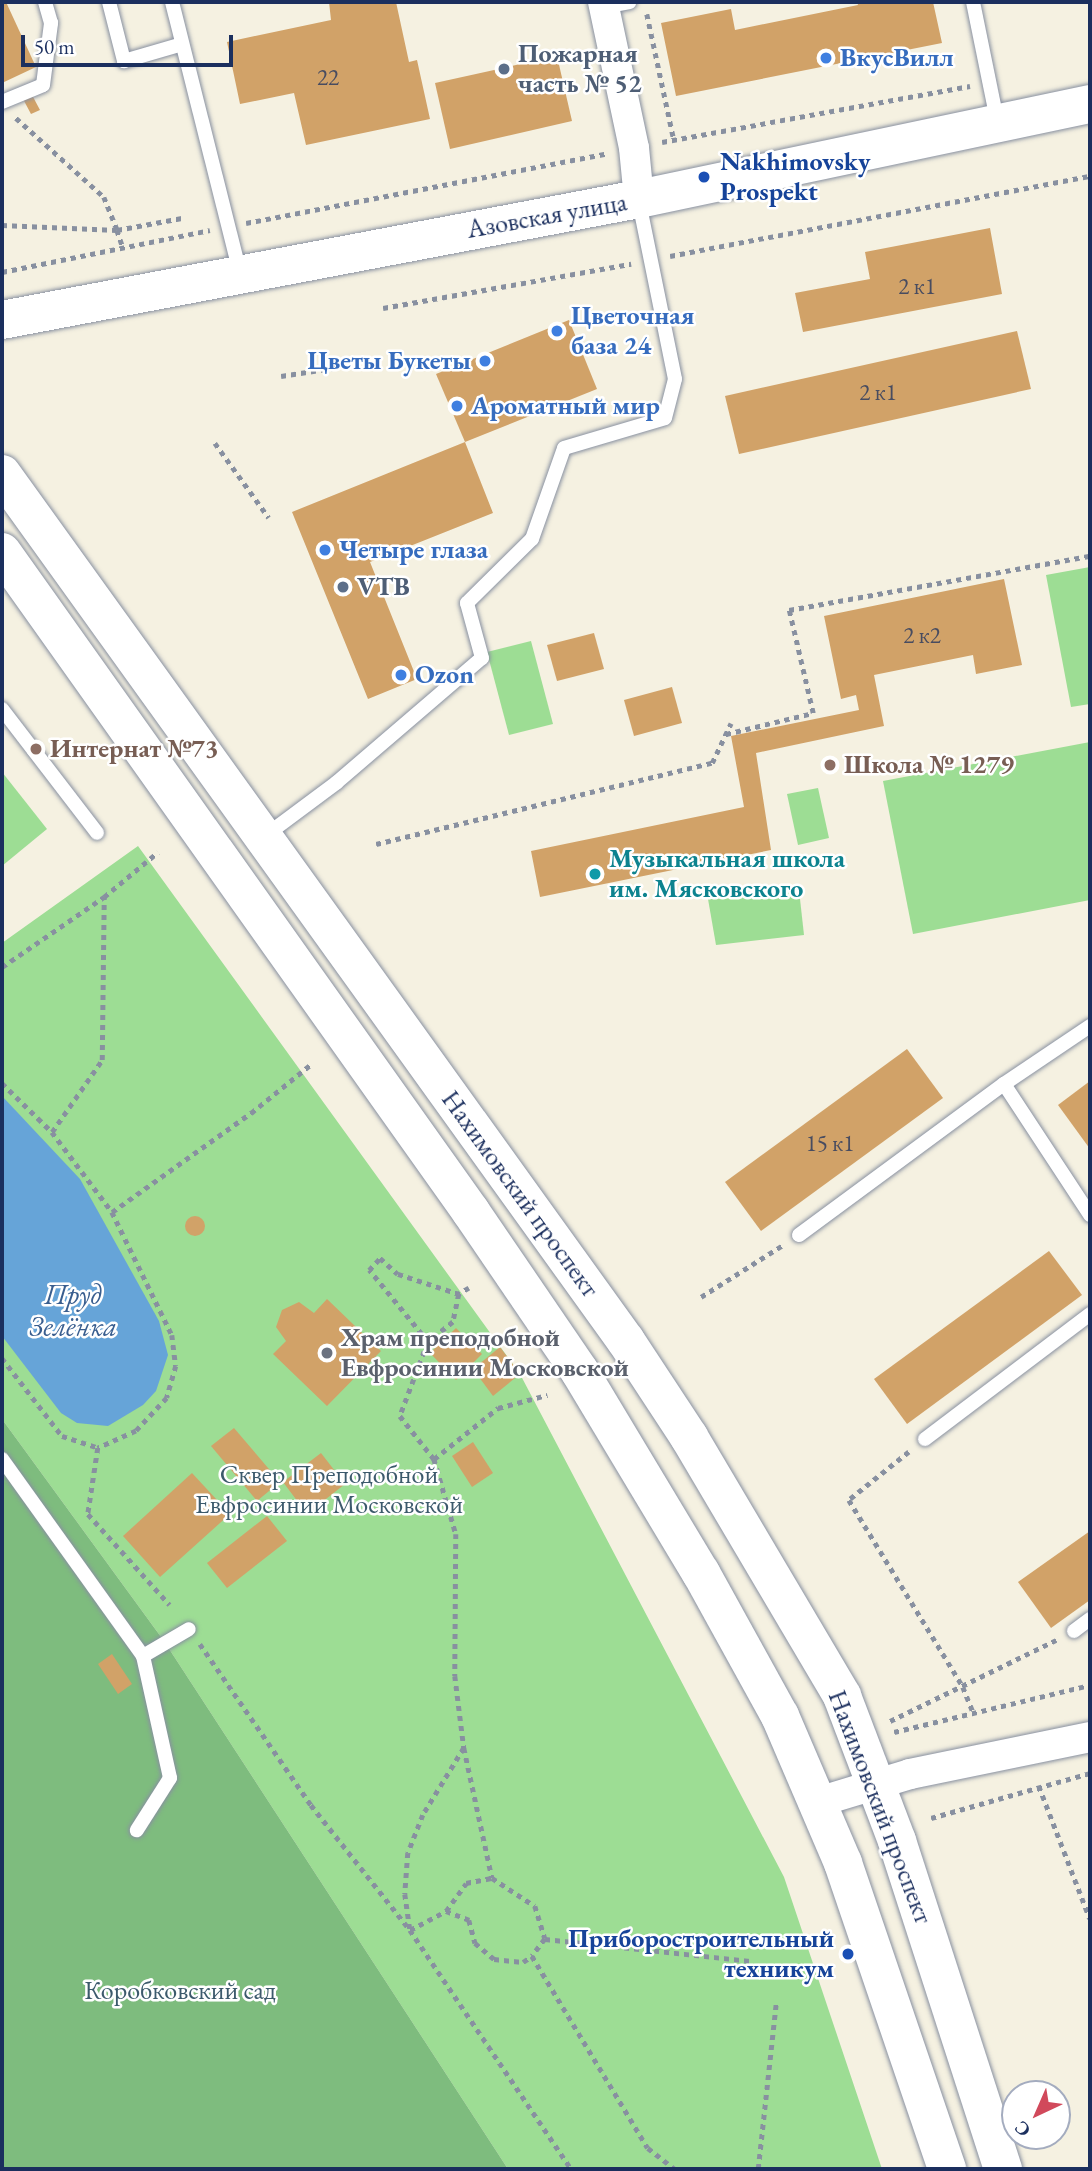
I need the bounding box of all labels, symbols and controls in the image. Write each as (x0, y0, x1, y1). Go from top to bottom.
scale bar (24, 21, 236, 65)
text: 50 m (34, 33, 75, 60)
place label: Пожарная часть № 52 (518, 38, 642, 100)
place label: ВкусВилл (840, 42, 954, 74)
marker: ВкусВилл (818, 50, 834, 66)
marker: Пожарная часть № 52 (496, 61, 512, 77)
house number: 22 (317, 63, 339, 91)
place label: Nakhimovsky Prospekt (720, 146, 870, 208)
marker: Nakhimovsky Prospekt (694, 167, 714, 187)
street label: Азовская улица (465, 187, 629, 245)
house number: 2 к1 (898, 272, 936, 300)
place label: Цветочная база 24 (571, 300, 694, 362)
marker: Цветочная база 24 (549, 323, 565, 339)
place label: Цветы Букеты (307, 345, 471, 377)
marker: Цветы Букеты (477, 353, 493, 369)
house number: 2 к1 (859, 378, 897, 406)
place label: Ароматный мир (471, 390, 660, 422)
marker: Ароматный мир (449, 398, 465, 414)
place label: Четыре глаза (339, 534, 488, 566)
marker: Четыре глаза (317, 542, 333, 558)
place label: VTB (357, 571, 410, 603)
marker: VTB (335, 579, 351, 595)
house number: 2 к2 (903, 621, 941, 649)
place label: Ozon (415, 659, 474, 691)
marker: Ozon (393, 667, 409, 683)
place label: Интернат №73 (50, 733, 218, 765)
marker: Интернат №73 (28, 741, 44, 757)
place label: Школа № 1279 (844, 749, 1014, 781)
marker: Школа № 1279 (822, 757, 838, 773)
place label: Музыкальная школа им. Мясковского (609, 843, 845, 904)
marker: Музыкальная школа им. Мясковского (587, 866, 603, 882)
street label: Нахимовский проспект (435, 1085, 605, 1303)
house number: 15 к1 (806, 1129, 854, 1157)
water label: Пруд Зелёнка (29, 1277, 117, 1343)
place label: Храм преподобной Евфросинии Московской (341, 1322, 629, 1384)
marker: Храм преподобной Евфросинии Московской (319, 1345, 335, 1361)
park label: Сквер Преподобной Евфросинии Московской (195, 1459, 463, 1520)
street label: Нахимовский проспект (821, 1686, 939, 1928)
place label: Приборостроительный техникум (568, 1923, 834, 1984)
marker: Приборостроительный техникум (840, 1946, 856, 1962)
park label: Коробковский сад (84, 1975, 276, 2007)
north arrow (1001, 2080, 1071, 2150)
text: С (1009, 2115, 1036, 2143)

